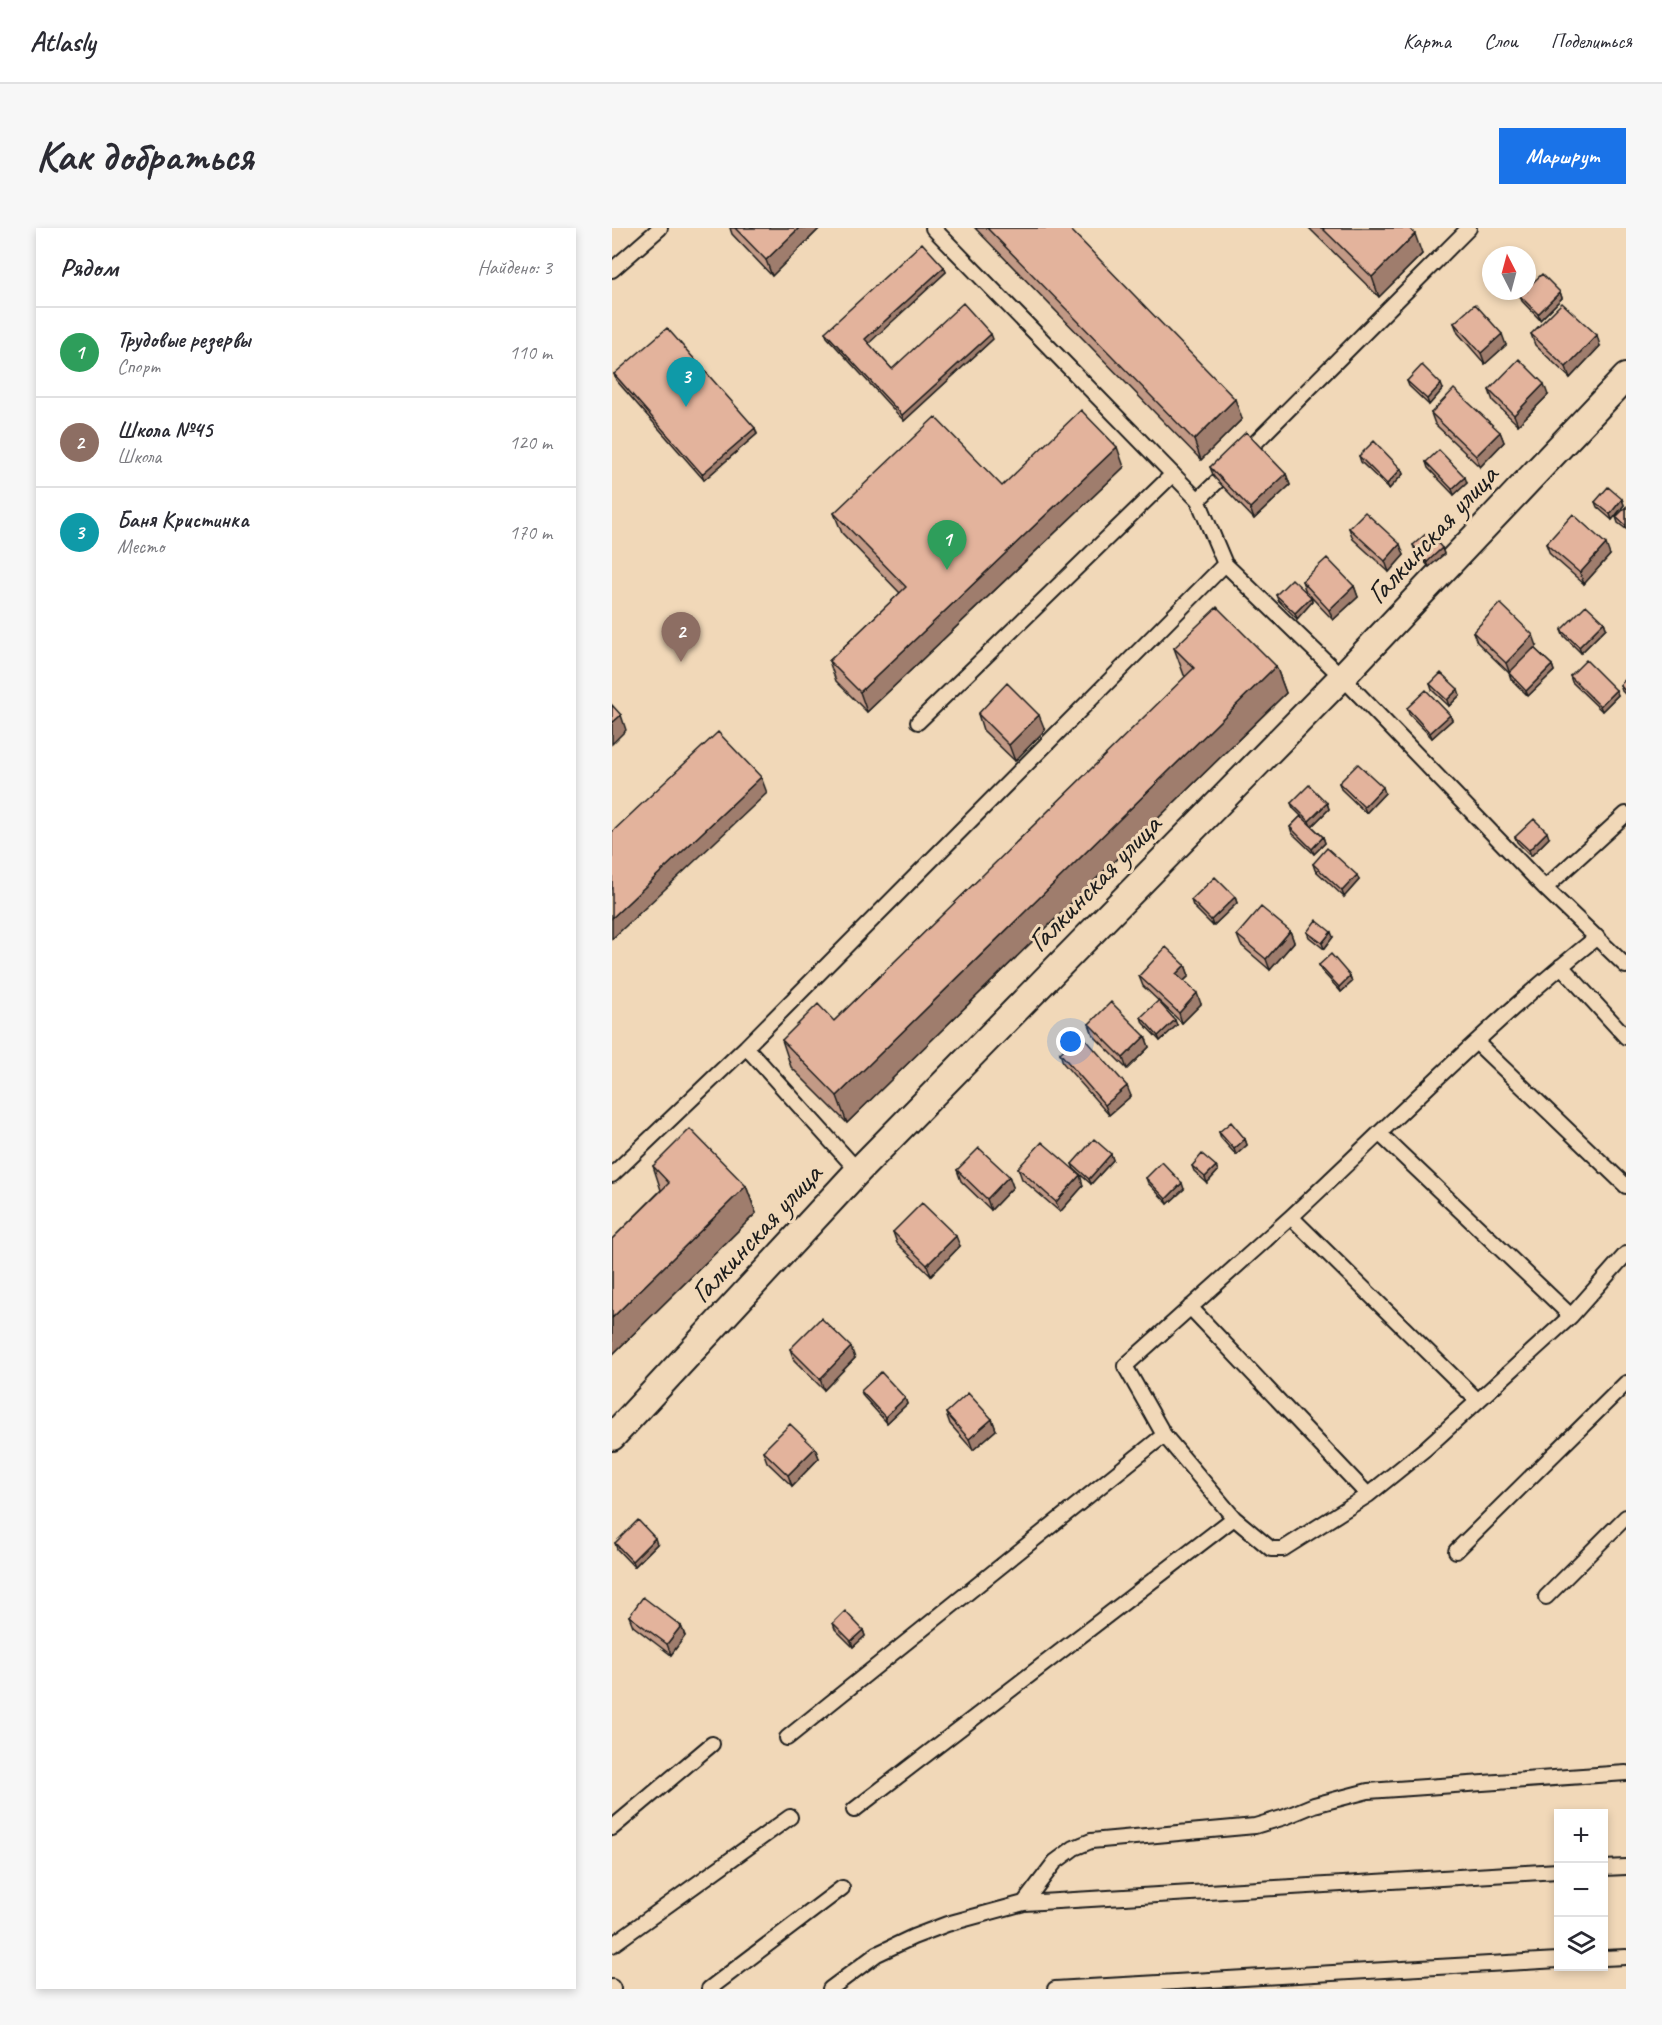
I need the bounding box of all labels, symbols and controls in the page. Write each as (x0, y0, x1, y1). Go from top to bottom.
text: Atlasly (30, 24, 95, 59)
text: Карта (1403, 28, 1451, 54)
text: Слои (1484, 28, 1518, 54)
text: Поделиться (1551, 28, 1632, 54)
button: Маршрут (1499, 128, 1626, 184)
text: Как добраться (36, 130, 253, 183)
north arrow (1482, 246, 1536, 300)
text: Рядом (60, 251, 118, 284)
text: Найдено: 3 (477, 255, 552, 280)
text: Трудовые резервы (117, 326, 250, 354)
text: 1 (75, 340, 84, 365)
text: 110 m (509, 340, 552, 365)
text: Спорт (117, 354, 160, 379)
pin: 3 (666, 358, 706, 407)
text: Школа №45 (117, 416, 212, 444)
text: 2 (75, 430, 84, 455)
text: 120 m (509, 430, 552, 455)
text: Школа (117, 444, 161, 469)
street label: Галкинская улица (1358, 455, 1507, 612)
text: Баня Кристинка (117, 506, 249, 534)
text: 3 (75, 520, 84, 545)
text: 170 m (509, 520, 552, 545)
pin: 1 (928, 520, 966, 570)
text: Место (117, 534, 164, 559)
pin: 2 (662, 612, 700, 662)
street label: Галкинская улица (1019, 805, 1170, 960)
your location (1056, 1027, 1085, 1056)
street label: Галкинская улица (682, 1154, 831, 1311)
map controls (1554, 1809, 1608, 1971)
button: + (1554, 1809, 1608, 1863)
button: − (1554, 1863, 1608, 1917)
button: layers (1554, 1917, 1608, 1971)

